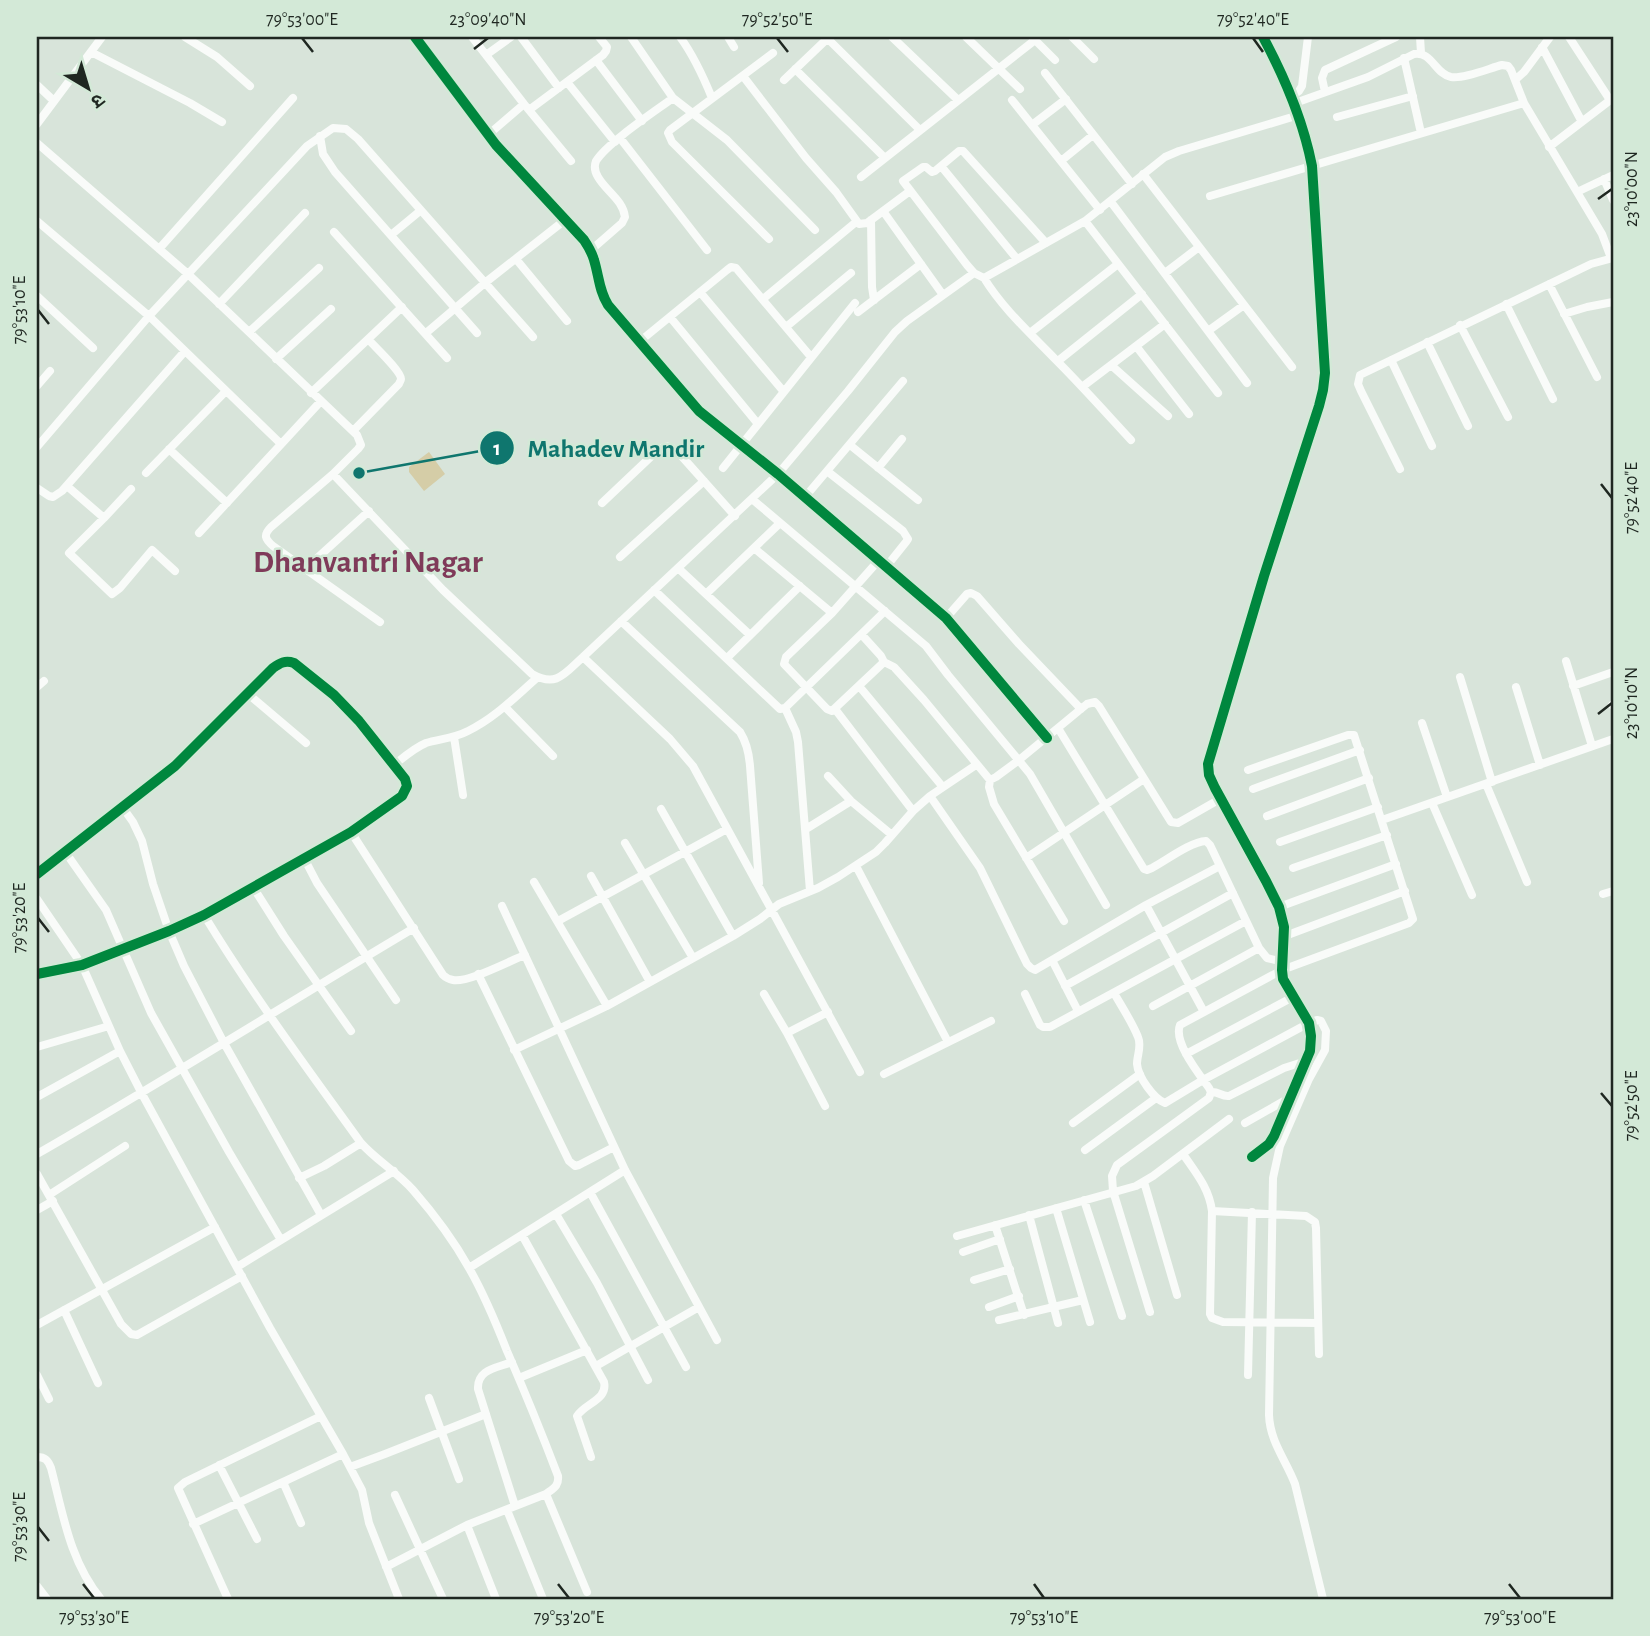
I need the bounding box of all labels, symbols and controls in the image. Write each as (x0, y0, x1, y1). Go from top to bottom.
text: 79°53'00"E (266, 11, 338, 29)
text: 23°09'40"N (449, 11, 527, 29)
text: 79°52'50"E (742, 11, 813, 29)
text: 79°52'40"E (1217, 11, 1289, 29)
north arrow (52, 52, 122, 122)
text: उ (87, 89, 108, 112)
text: 23°10'00"N (1623, 151, 1641, 227)
text: 79°53'10"E (11, 275, 29, 344)
callout: Mahadev Mandir (479, 425, 719, 472)
text: Mahadev Mandir (528, 436, 704, 462)
text: 1 (493, 438, 501, 459)
text: 79°52'40"E (1623, 462, 1641, 534)
district label: Dhanvantri Nagar (253, 546, 483, 578)
text: 23°10'10"N (1623, 667, 1641, 739)
text: 79°53'20"E (11, 882, 29, 953)
text: 79°52'50"E (1623, 1070, 1641, 1141)
text: 79°53'30"E (11, 1492, 29, 1562)
text: 79°53'30"E (59, 1609, 129, 1627)
text: 79°53'20"E (534, 1609, 605, 1627)
text: 79°53'10"E (1010, 1609, 1079, 1627)
text: 79°53'00"E (1484, 1609, 1556, 1627)

